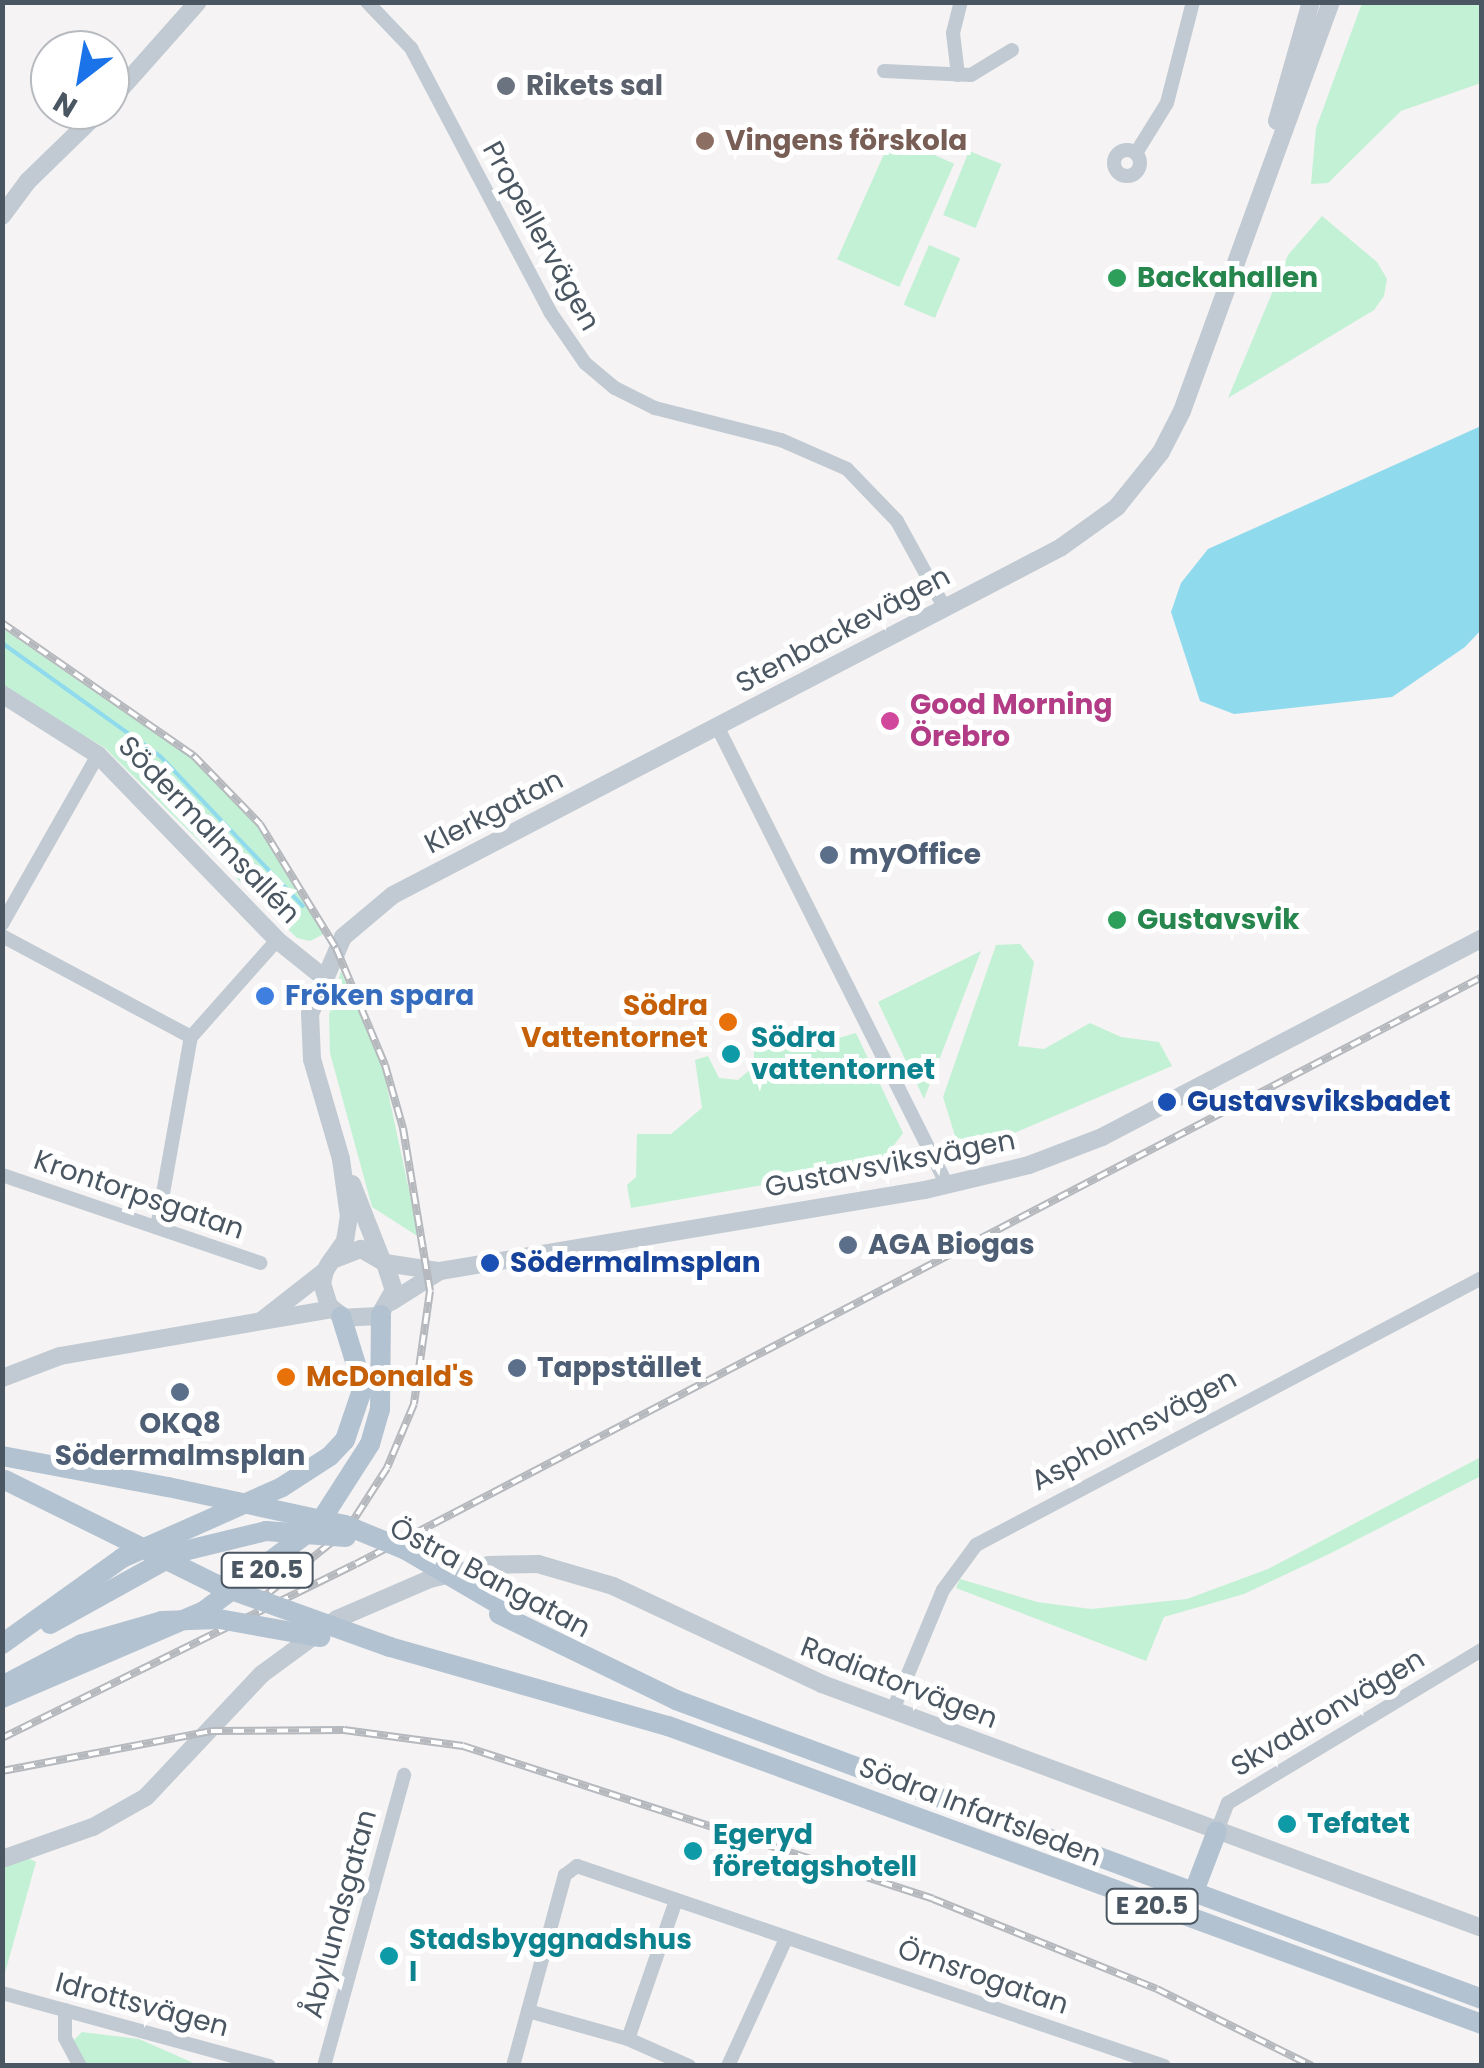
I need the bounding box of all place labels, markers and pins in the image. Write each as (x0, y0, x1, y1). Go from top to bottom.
place label: Rikets sal (526, 69, 663, 103)
marker: Rikets sal (495, 75, 517, 97)
place label: Vingens förskola (725, 124, 967, 158)
marker: Vingens förskola (694, 130, 716, 152)
place label: Backahallen (1137, 261, 1318, 295)
marker: Backahallen (1106, 267, 1128, 289)
place label: Good Morning Örebro (910, 688, 1112, 754)
marker: Good Morning Örebro (879, 710, 901, 732)
place label: myOffice (849, 838, 981, 872)
marker: myOffice (818, 844, 840, 866)
place label: Gustavsvik (1137, 903, 1299, 937)
marker: Gustavsvik (1106, 909, 1128, 931)
place label: Fröken spara (285, 979, 474, 1013)
marker: Fröken spara (254, 985, 276, 1007)
place label: Södra Vattentornet (521, 989, 708, 1055)
marker: Södra Vattentornet (717, 1011, 739, 1033)
place label: Södra vattentornet (751, 1021, 935, 1087)
marker: Södra vattentornet (720, 1043, 742, 1065)
place label: Gustavsviksbadet (1187, 1085, 1451, 1119)
marker: Gustavsviksbadet (1156, 1091, 1178, 1113)
place label: AGA Biogas (868, 1228, 1035, 1262)
marker: AGA Biogas (837, 1234, 859, 1256)
place label: Södermalmsplan (510, 1246, 761, 1280)
marker: Södermalmsplan (479, 1252, 501, 1274)
place label: Tappstället (537, 1351, 702, 1385)
marker: Tappstället (506, 1357, 528, 1379)
place label: McDonald's (306, 1360, 474, 1394)
marker: McDonald's (275, 1366, 297, 1388)
marker: OKQ8 Södermalmsplan (169, 1381, 191, 1403)
place label: OKQ8 Södermalmsplan (55, 1407, 305, 1473)
place label: Tefatet (1307, 1807, 1410, 1841)
marker: Tefatet (1276, 1813, 1298, 1835)
place label: Egeryd företagshotell (713, 1818, 917, 1884)
marker: Egeryd företagshotell (682, 1840, 704, 1862)
place label: Stadsbyggnadshus I (409, 1923, 692, 1989)
marker: Stadsbyggnadshus I (378, 1945, 400, 1967)

